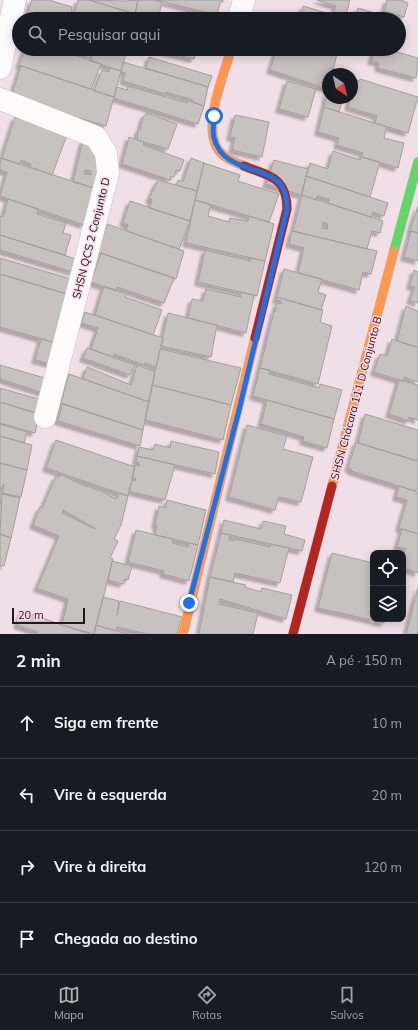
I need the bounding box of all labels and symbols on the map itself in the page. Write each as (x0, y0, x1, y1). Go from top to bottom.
north arrow (322, 68, 358, 104)
route start (205, 107, 223, 125)
street label: SHSN QCS 2 Conjunto D (69, 176, 113, 300)
street label: SHSN Chácara 111 D Conjunto B (327, 315, 385, 481)
route end (180, 594, 198, 612)
scale bar (12, 606, 85, 625)

